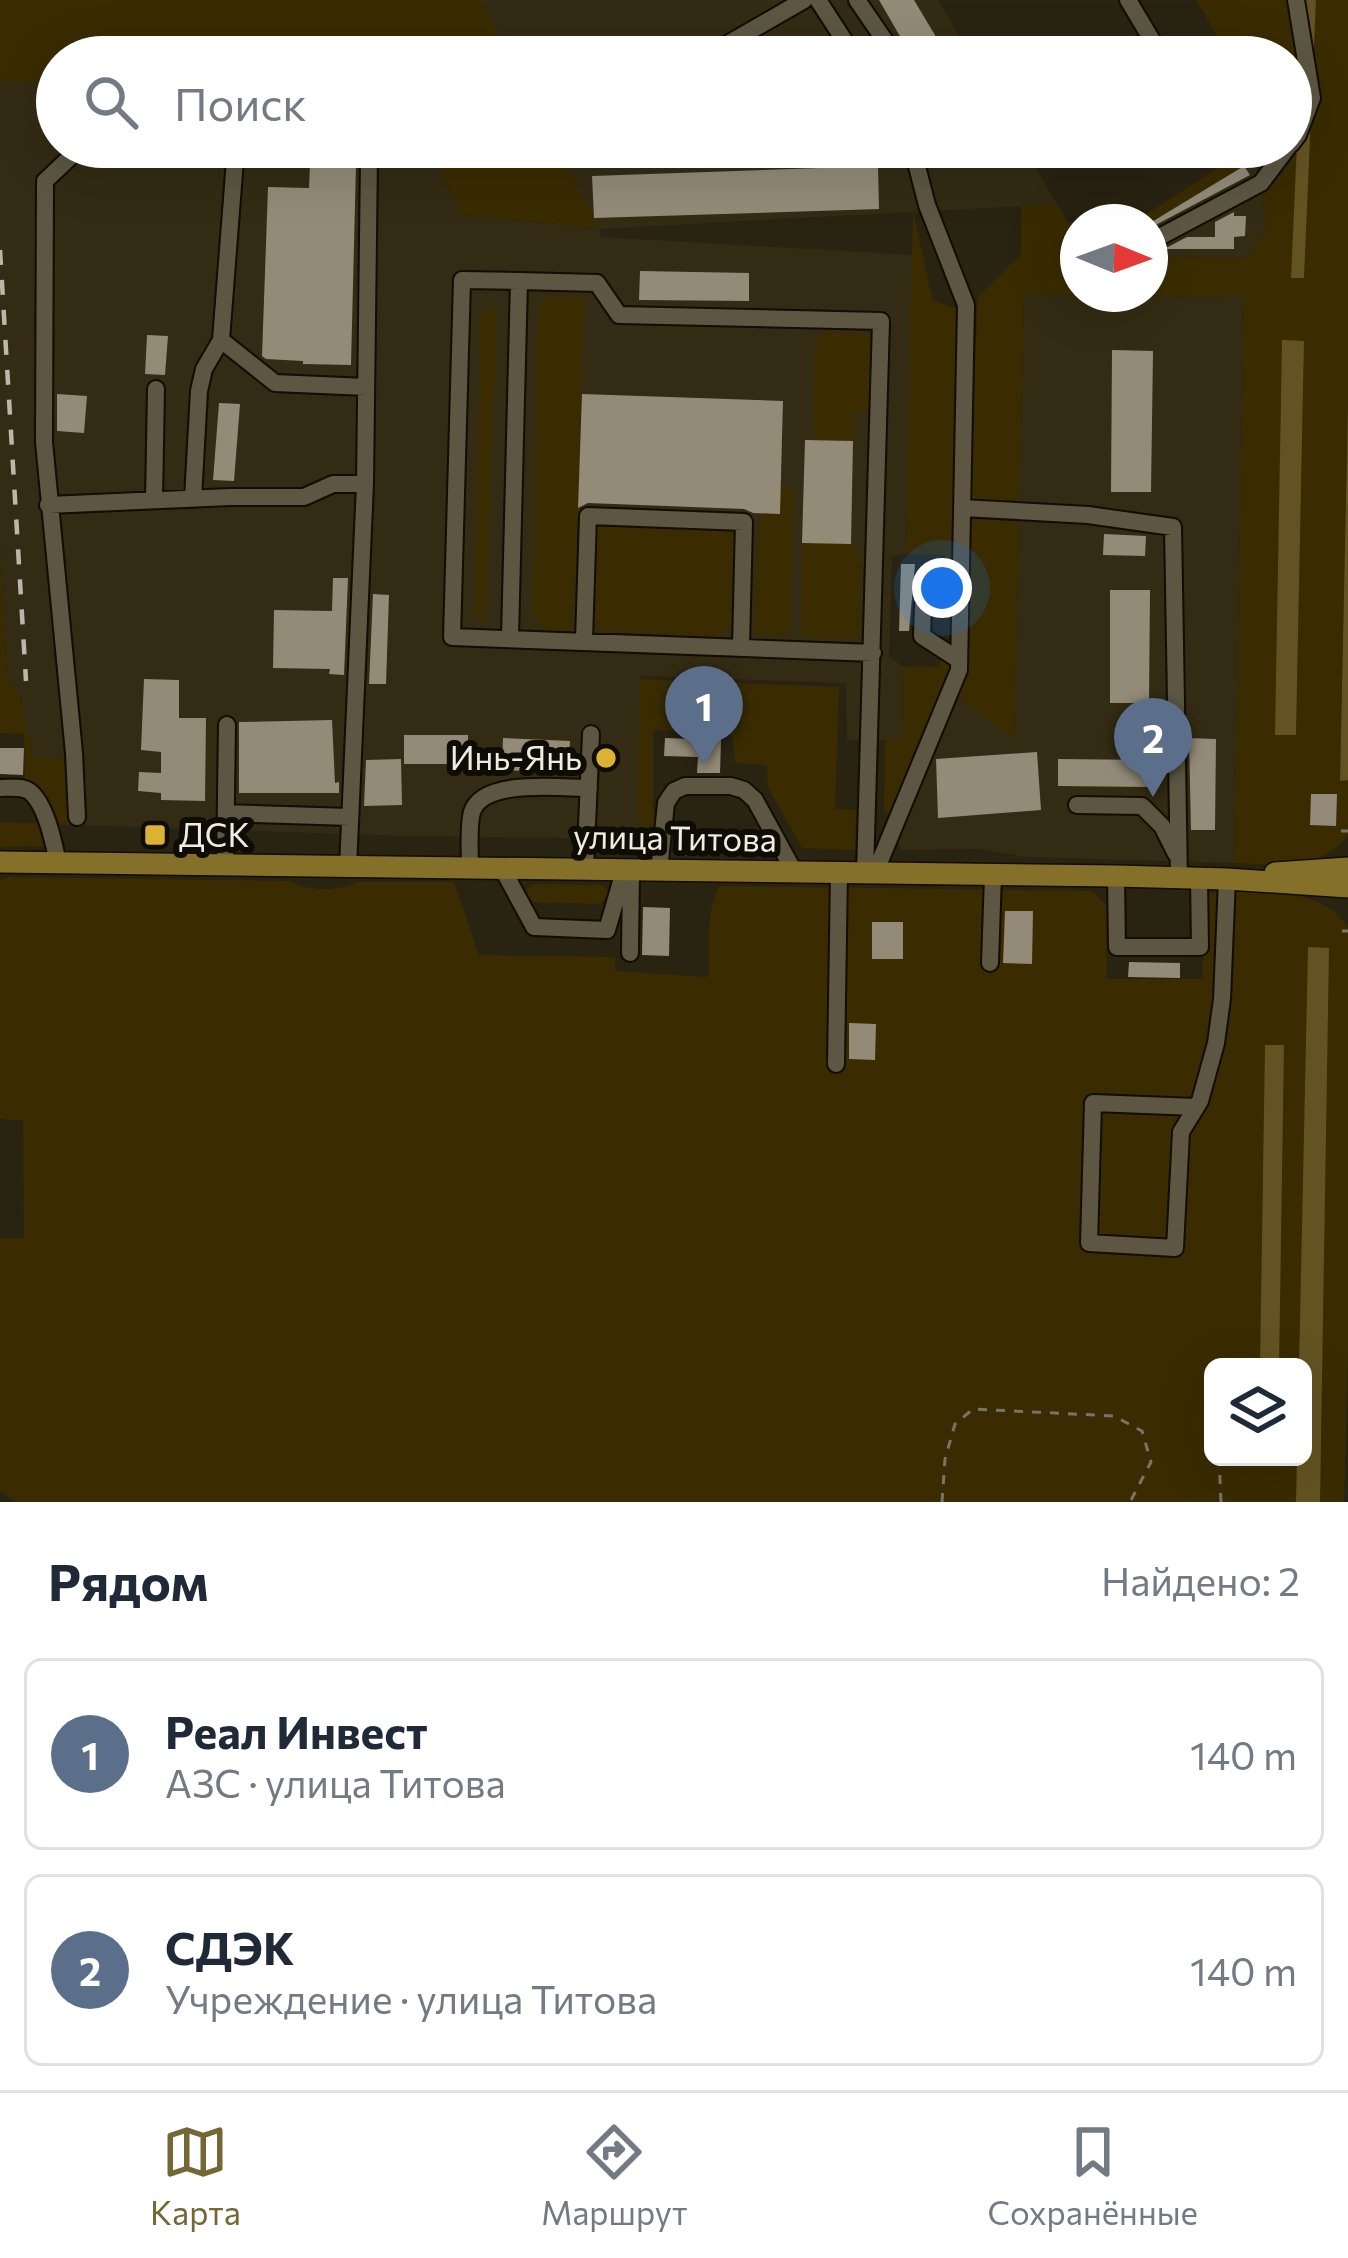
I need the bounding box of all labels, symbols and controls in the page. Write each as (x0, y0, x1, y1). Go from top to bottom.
search box (36, 36, 1312, 168)
icon: search (78, 69, 144, 135)
text: Поиск (174, 75, 307, 130)
north arrow (1060, 204, 1168, 312)
your location (912, 558, 972, 618)
pin: 1 (665, 666, 743, 765)
pin: 2 (1114, 698, 1192, 797)
place label: Инь-Янь (450, 736, 582, 777)
marker: Инь-Янь (593, 745, 619, 771)
place label: ДСК (179, 813, 250, 854)
street label: улица Титова (573, 814, 777, 859)
marker: ДСК (142, 822, 168, 848)
map controls (1204, 1358, 1312, 1466)
button: layers (1204, 1358, 1312, 1466)
text: Рядом (48, 1549, 209, 1612)
text: Найдено: 2 (1101, 1556, 1300, 1604)
text: Реал Инвест (165, 1703, 428, 1758)
text: 1 (81, 1730, 99, 1778)
text: 140 m (1190, 1730, 1297, 1778)
text: АЗС · улица Титова (165, 1758, 506, 1806)
text: СДЭК (165, 1919, 294, 1974)
text: 2 (79, 1946, 101, 1994)
text: 140 m (1190, 1946, 1297, 1994)
text: Учреждение · улица Титова (165, 1974, 657, 2022)
tab: Карта (150, 2119, 241, 2232)
tab: Маршрут (541, 2119, 687, 2232)
tab: Сохранённые (987, 2119, 1198, 2232)

